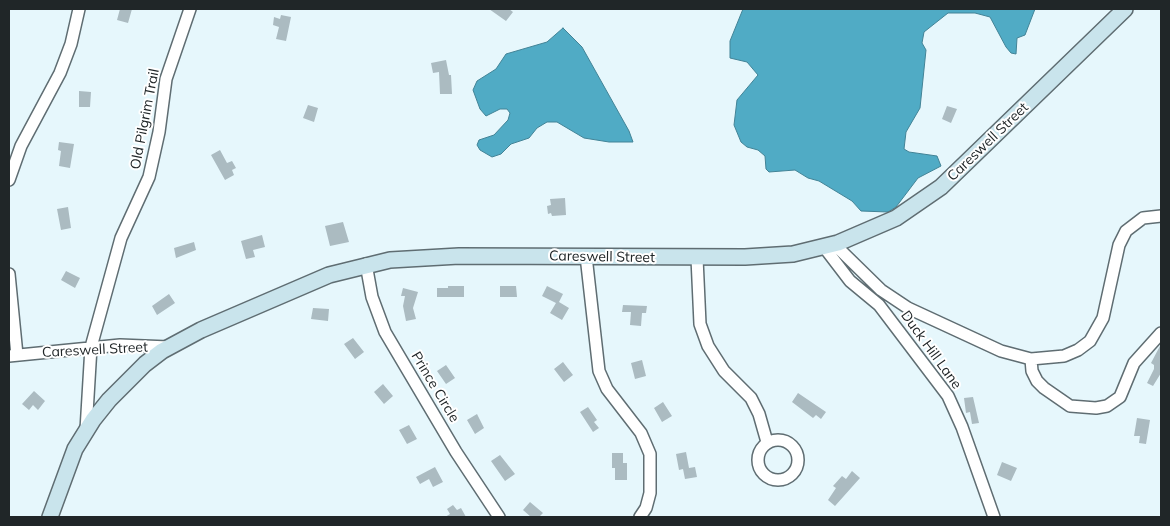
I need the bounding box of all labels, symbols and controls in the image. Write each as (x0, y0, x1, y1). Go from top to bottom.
street label: Old Pilgrim Trail (127, 67, 163, 171)
street label: Careswell Street (944, 99, 1032, 185)
street label: Careswell Street (549, 248, 655, 266)
street label: Duck Hill Lane (897, 308, 965, 392)
street label: Careswell Street (42, 339, 148, 361)
street label: Prince Circle (407, 349, 463, 425)

